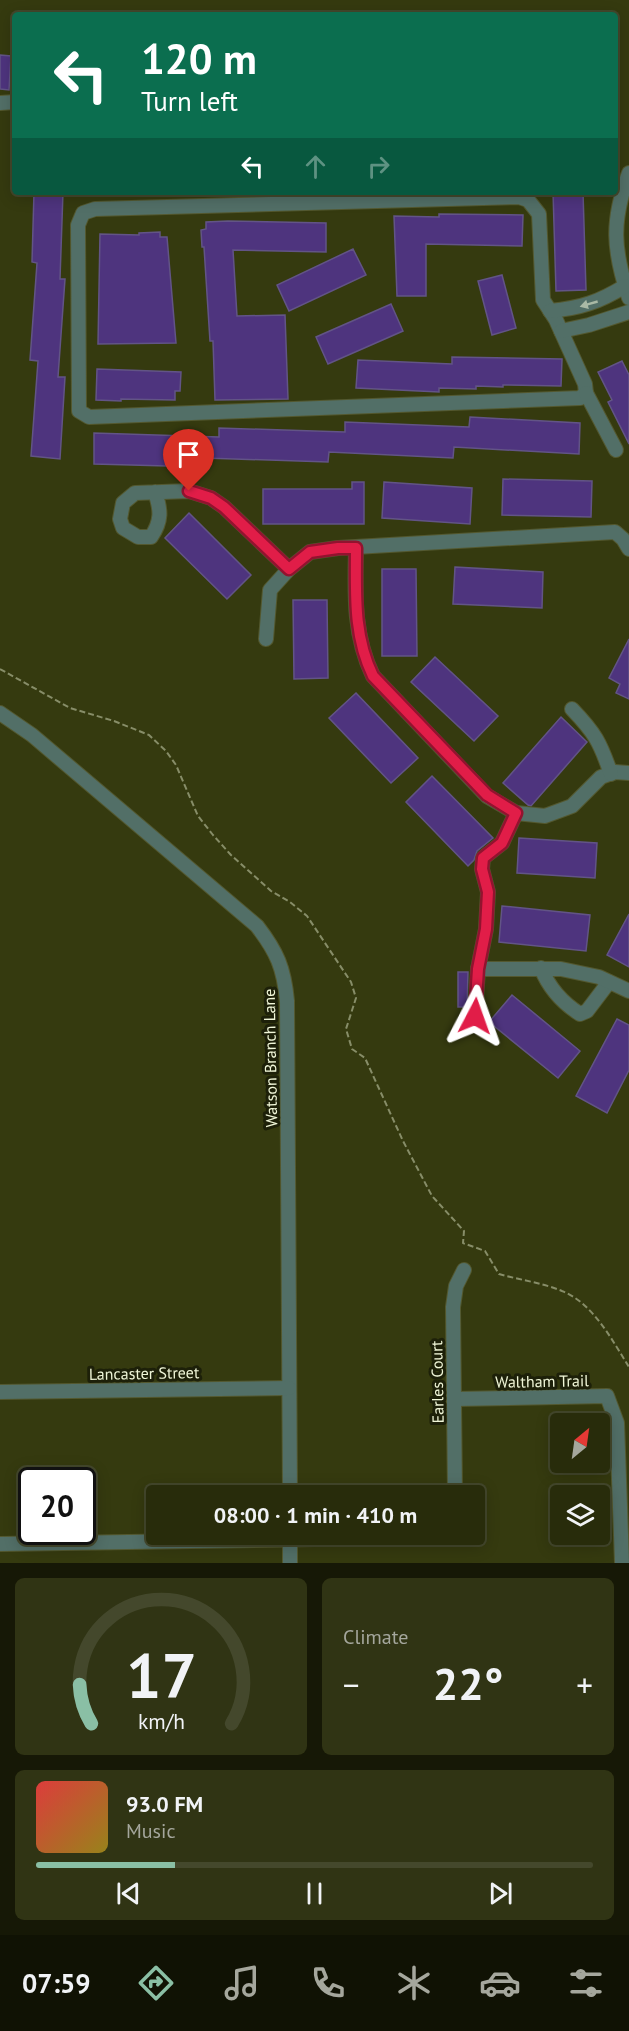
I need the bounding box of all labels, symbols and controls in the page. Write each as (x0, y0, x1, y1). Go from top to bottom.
text: 120 m (141, 31, 257, 86)
icon: left (42, 36, 120, 114)
text: Turn left (141, 84, 238, 118)
icon: left (236, 150, 269, 183)
icon: ahead (299, 150, 332, 183)
icon: right (362, 150, 395, 183)
one-way arrow (580, 299, 598, 309)
pin (163, 429, 214, 491)
icon: arrive (172, 438, 205, 471)
position arrow (443, 984, 507, 1048)
street label: Watson Branch Lane (259, 988, 281, 1128)
street label: Earles Court (426, 1340, 448, 1424)
street label: Lancaster Street (89, 1362, 200, 1384)
street label: Waltham Trail (495, 1370, 589, 1392)
north arrow (550, 1413, 610, 1473)
map controls (550, 1413, 610, 1545)
speed limit sign: 20 (18, 1467, 96, 1545)
button: layers (550, 1485, 610, 1545)
text: 08:00 · 1 min · 410 m (214, 1501, 417, 1529)
text: Climate (343, 1624, 409, 1650)
text: 17 (126, 1634, 196, 1715)
text: 22° (433, 1654, 503, 1712)
text: − (343, 1663, 360, 1706)
text: + (576, 1663, 593, 1706)
text: km/h (137, 1707, 184, 1735)
text: 93.0 FM (126, 1790, 203, 1818)
text: Music (126, 1818, 175, 1844)
icon: previous (112, 1877, 145, 1910)
icon: pause (298, 1877, 331, 1910)
icon: next (484, 1877, 517, 1910)
icon: directions (135, 1962, 177, 2004)
icon: music (221, 1962, 263, 2004)
icon: phone (307, 1962, 349, 2004)
icon: climate (393, 1962, 435, 2004)
icon: car (479, 1962, 521, 2004)
icon: filters (565, 1962, 607, 2004)
text: 07:59 (22, 1966, 91, 2000)

